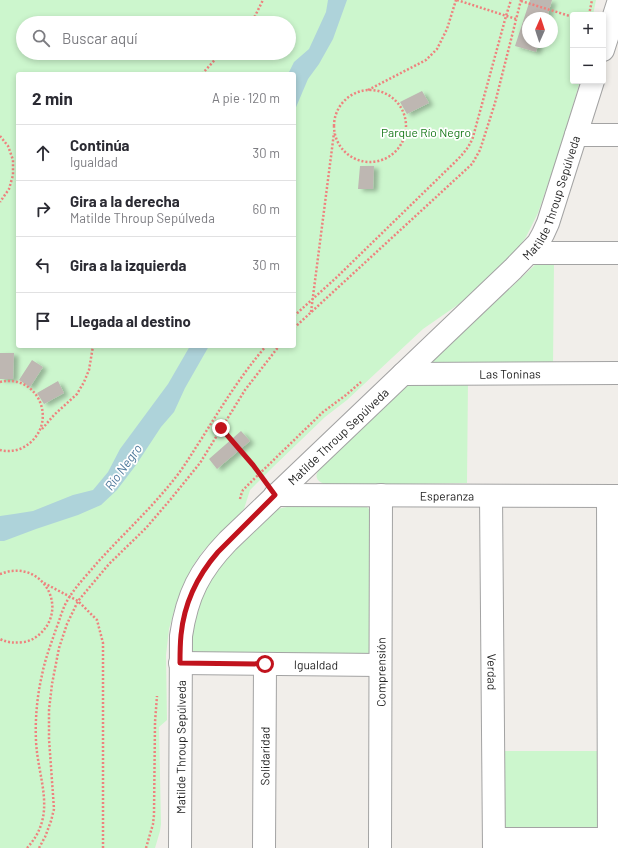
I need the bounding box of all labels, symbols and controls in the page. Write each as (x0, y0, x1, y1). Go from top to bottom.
north arrow (522, 12, 558, 48)
map controls (570, 12, 606, 84)
button: + (570, 12, 606, 48)
search box (16, 16, 296, 60)
icon: search (30, 27, 52, 49)
text: Buscar aquí (62, 29, 138, 47)
button: − (570, 48, 606, 84)
text: 2 min (32, 88, 73, 108)
text: A pie · 120 m (212, 90, 280, 106)
park label: Parque Río Negro (381, 125, 471, 139)
street label: Matilde Throup Sepúlveda (519, 134, 582, 262)
text: Continúa (70, 136, 130, 154)
icon: ahead (32, 142, 54, 164)
text: 30 m (253, 145, 280, 161)
text: Igualdad (70, 154, 118, 170)
text: Gira a la derecha (70, 192, 180, 210)
icon: right (32, 198, 54, 220)
text: 60 m (253, 201, 280, 217)
text: Matilde Throup Sepúlveda (70, 210, 215, 226)
icon: left (32, 254, 54, 276)
text: Gira a la izquierda (70, 256, 186, 274)
text: 30 m (253, 257, 280, 273)
icon: arrive (32, 310, 54, 332)
text: Llegada al destino (70, 312, 191, 330)
street label: Las Toninas (479, 366, 541, 381)
street label: Matilde Throup Sepúlveda (285, 385, 391, 487)
route end (212, 419, 230, 437)
water label: Río Negro (101, 441, 145, 493)
street label: Esperanza (420, 488, 474, 503)
street label: Comprensión (373, 637, 388, 707)
street label: Verdad (485, 654, 500, 690)
route start (256, 655, 274, 673)
street label: Igualdad (294, 657, 338, 672)
street label: Matilde Throup Sepúlveda (173, 680, 188, 814)
street label: Solidaridad (257, 727, 272, 785)

